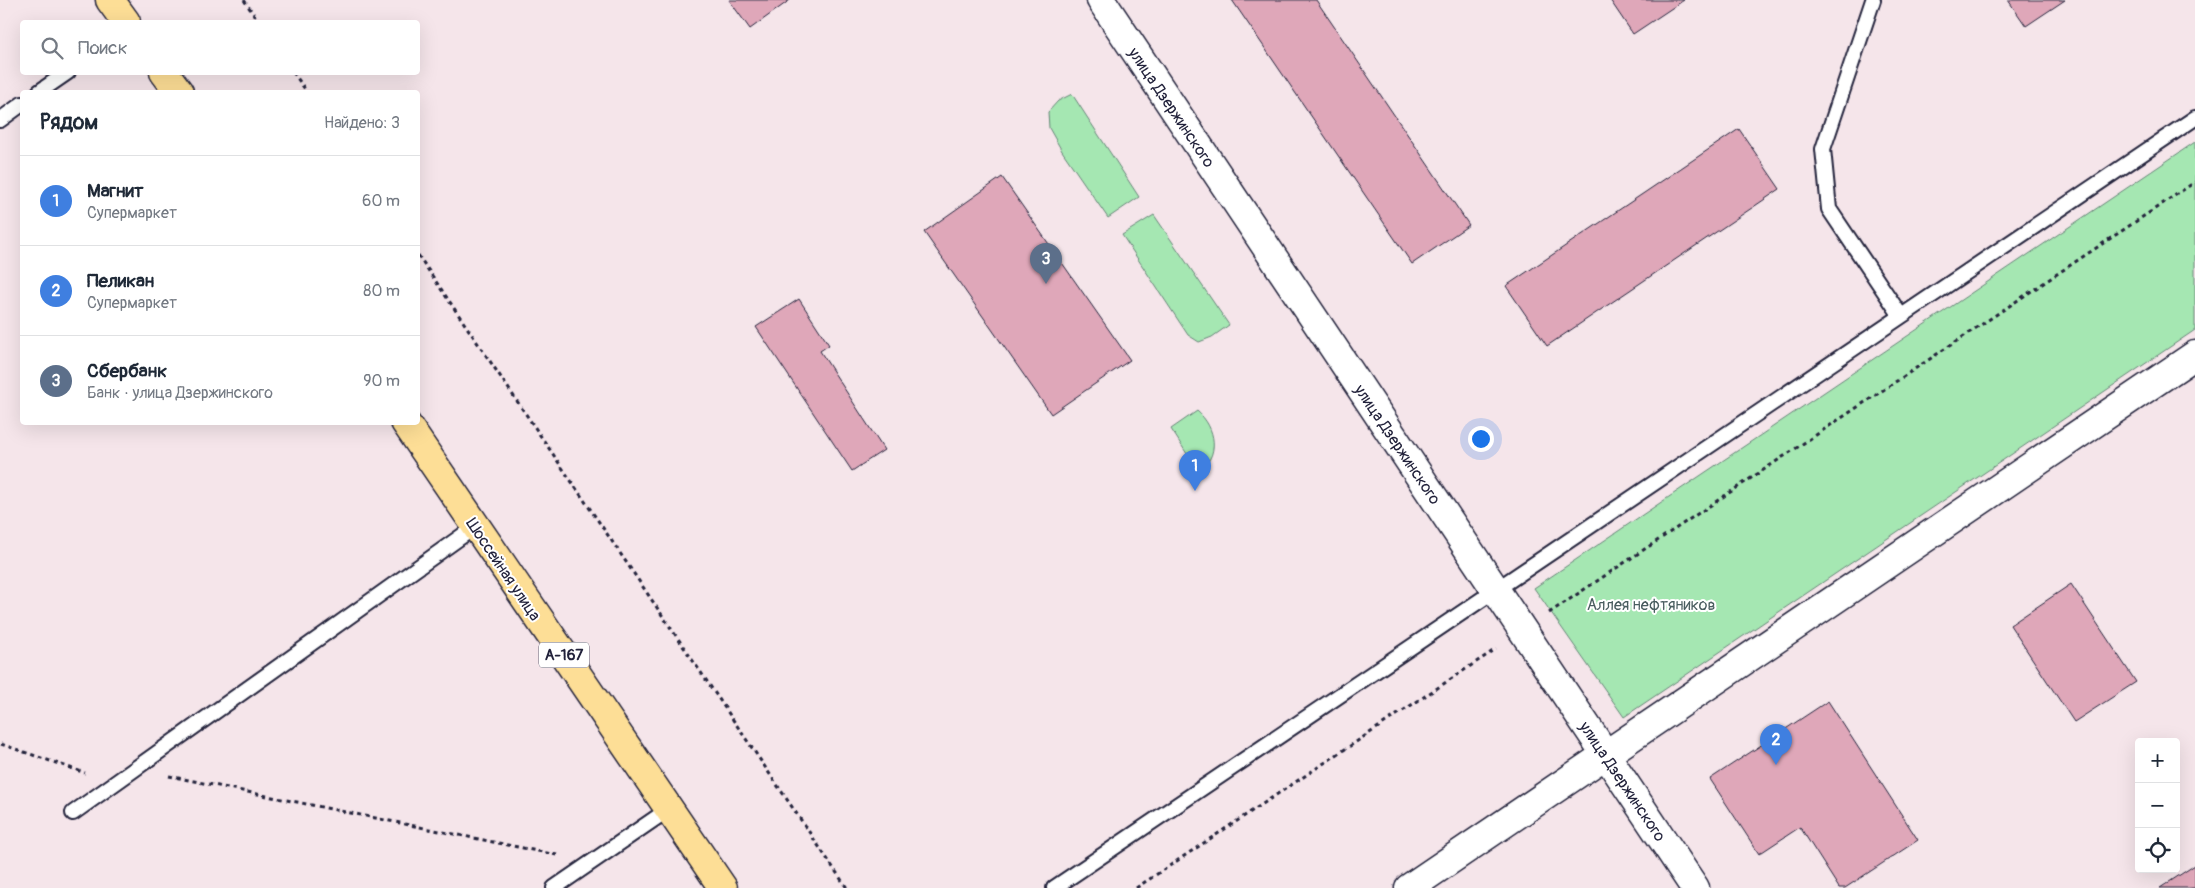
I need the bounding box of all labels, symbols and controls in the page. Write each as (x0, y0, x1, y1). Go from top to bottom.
search box (20, 20, 420, 75)
icon: search (38, 34, 66, 62)
text: Поиск (78, 36, 128, 60)
street label: улица Дзержинского (1123, 43, 1219, 172)
text: Рядом (40, 109, 98, 136)
text: Найдено: 3 (324, 113, 400, 133)
text: Магнит (87, 179, 143, 203)
text: 1 (53, 191, 59, 211)
text: 60 m (362, 191, 400, 211)
text: Супермаркет (87, 203, 177, 223)
pin: 3 (1030, 243, 1062, 284)
text: Пеликан (87, 269, 154, 293)
text: 2 (52, 281, 60, 301)
text: 80 m (363, 281, 400, 301)
text: Супермаркет (87, 293, 177, 313)
text: Сбербанк (87, 359, 167, 383)
text: 3 (52, 371, 60, 391)
text: 90 m (363, 371, 400, 391)
street label: улица Дзержинского (1349, 380, 1445, 509)
text: Банк · улица Дзержинского (87, 383, 273, 403)
your location (1468, 426, 1494, 452)
pin: 1 (1179, 450, 1211, 491)
street label: Шоссейная улица (461, 514, 545, 625)
park label: Аллея нефтяников (1587, 595, 1715, 615)
road number: А-167 (539, 642, 589, 668)
street label: улица Дзержинского (1574, 717, 1670, 846)
pin: 2 (1760, 724, 1792, 765)
map controls (2135, 738, 2180, 873)
button: + (2135, 738, 2180, 783)
button: − (2135, 783, 2180, 828)
button: locate (2135, 828, 2180, 873)

